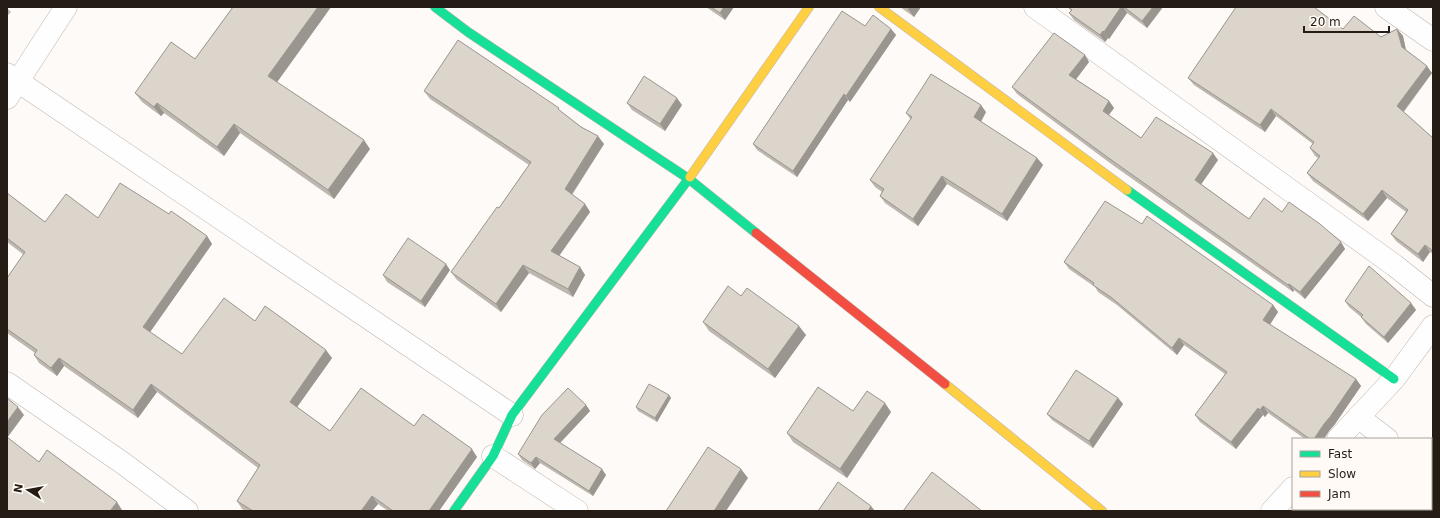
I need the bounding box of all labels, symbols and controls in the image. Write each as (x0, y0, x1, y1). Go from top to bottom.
scale bar (1304, 8, 1389, 34)
text: 20 m (1310, 15, 1341, 29)
legend (1292, 438, 1432, 510)
text: Fast (1328, 447, 1352, 461)
text: Slow (1328, 467, 1356, 481)
north arrow (8, 470, 48, 510)
text: N (11, 482, 26, 494)
text: Jam (1327, 487, 1351, 501)

